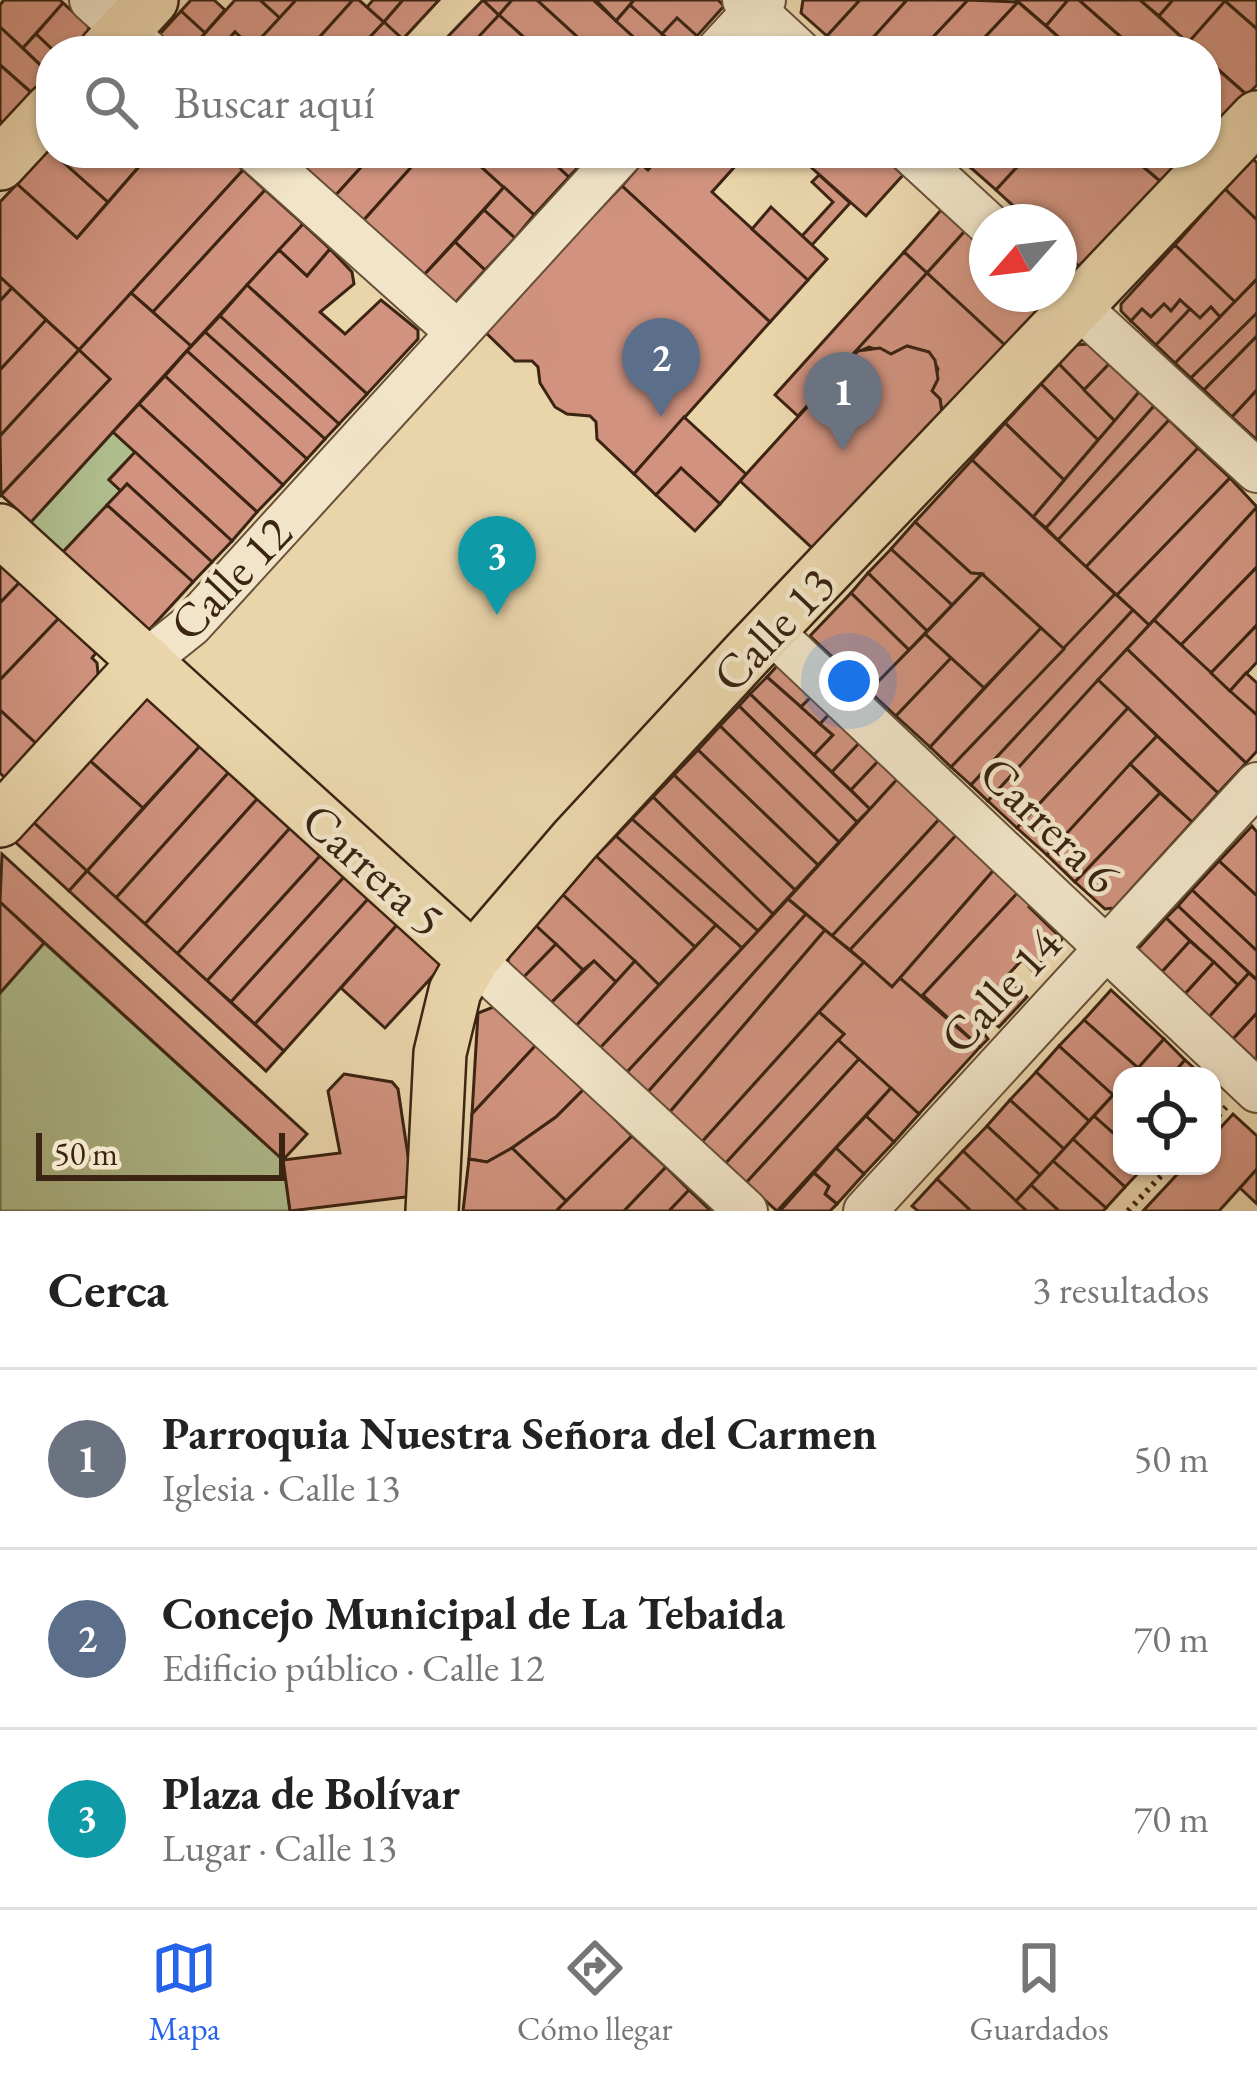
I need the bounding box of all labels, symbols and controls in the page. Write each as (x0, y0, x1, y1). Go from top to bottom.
search box (36, 36, 1221, 168)
icon: search (78, 69, 144, 135)
text: Buscar aquí (174, 73, 374, 131)
north arrow (969, 204, 1077, 312)
pin: 2 (622, 318, 700, 417)
pin: 1 (804, 352, 882, 451)
street label: Calle 12 (155, 502, 305, 654)
pin: 3 (458, 516, 536, 615)
street label: Calle 13 (698, 553, 848, 705)
your location (819, 651, 879, 711)
street label: Carrera 6 (967, 742, 1133, 906)
street label: Carrera 5 (289, 788, 459, 950)
street label: Calle 14 (926, 913, 1075, 1066)
map controls (1113, 1067, 1221, 1175)
button: locate (1113, 1067, 1221, 1175)
scale bar (36, 1127, 285, 1180)
text: 50 m (54, 1132, 118, 1175)
text: Cerca (48, 1256, 168, 1322)
text: 3 resultados (1032, 1264, 1209, 1315)
text: Parroquia Nuestra Señora del Carmen (162, 1404, 877, 1462)
text: 1 (77, 1433, 97, 1484)
text: 50 m (1133, 1433, 1209, 1484)
text: Iglesia · Calle 13 (162, 1462, 400, 1513)
text: Concejo Municipal de La Tebaida (162, 1584, 785, 1642)
text: 2 (77, 1613, 97, 1664)
text: 70 m (1133, 1613, 1209, 1664)
text: Edificio público · Calle 12 (162, 1642, 544, 1693)
text: Plaza de Bolívar (162, 1764, 460, 1822)
text: 3 (77, 1793, 97, 1844)
text: 70 m (1133, 1793, 1209, 1844)
text: Lugar · Calle 13 (162, 1822, 397, 1873)
tab: Mapa (148, 1935, 220, 2050)
tab: Cómo llegar (517, 1935, 673, 2050)
tab: Guardados (969, 1935, 1109, 2050)

